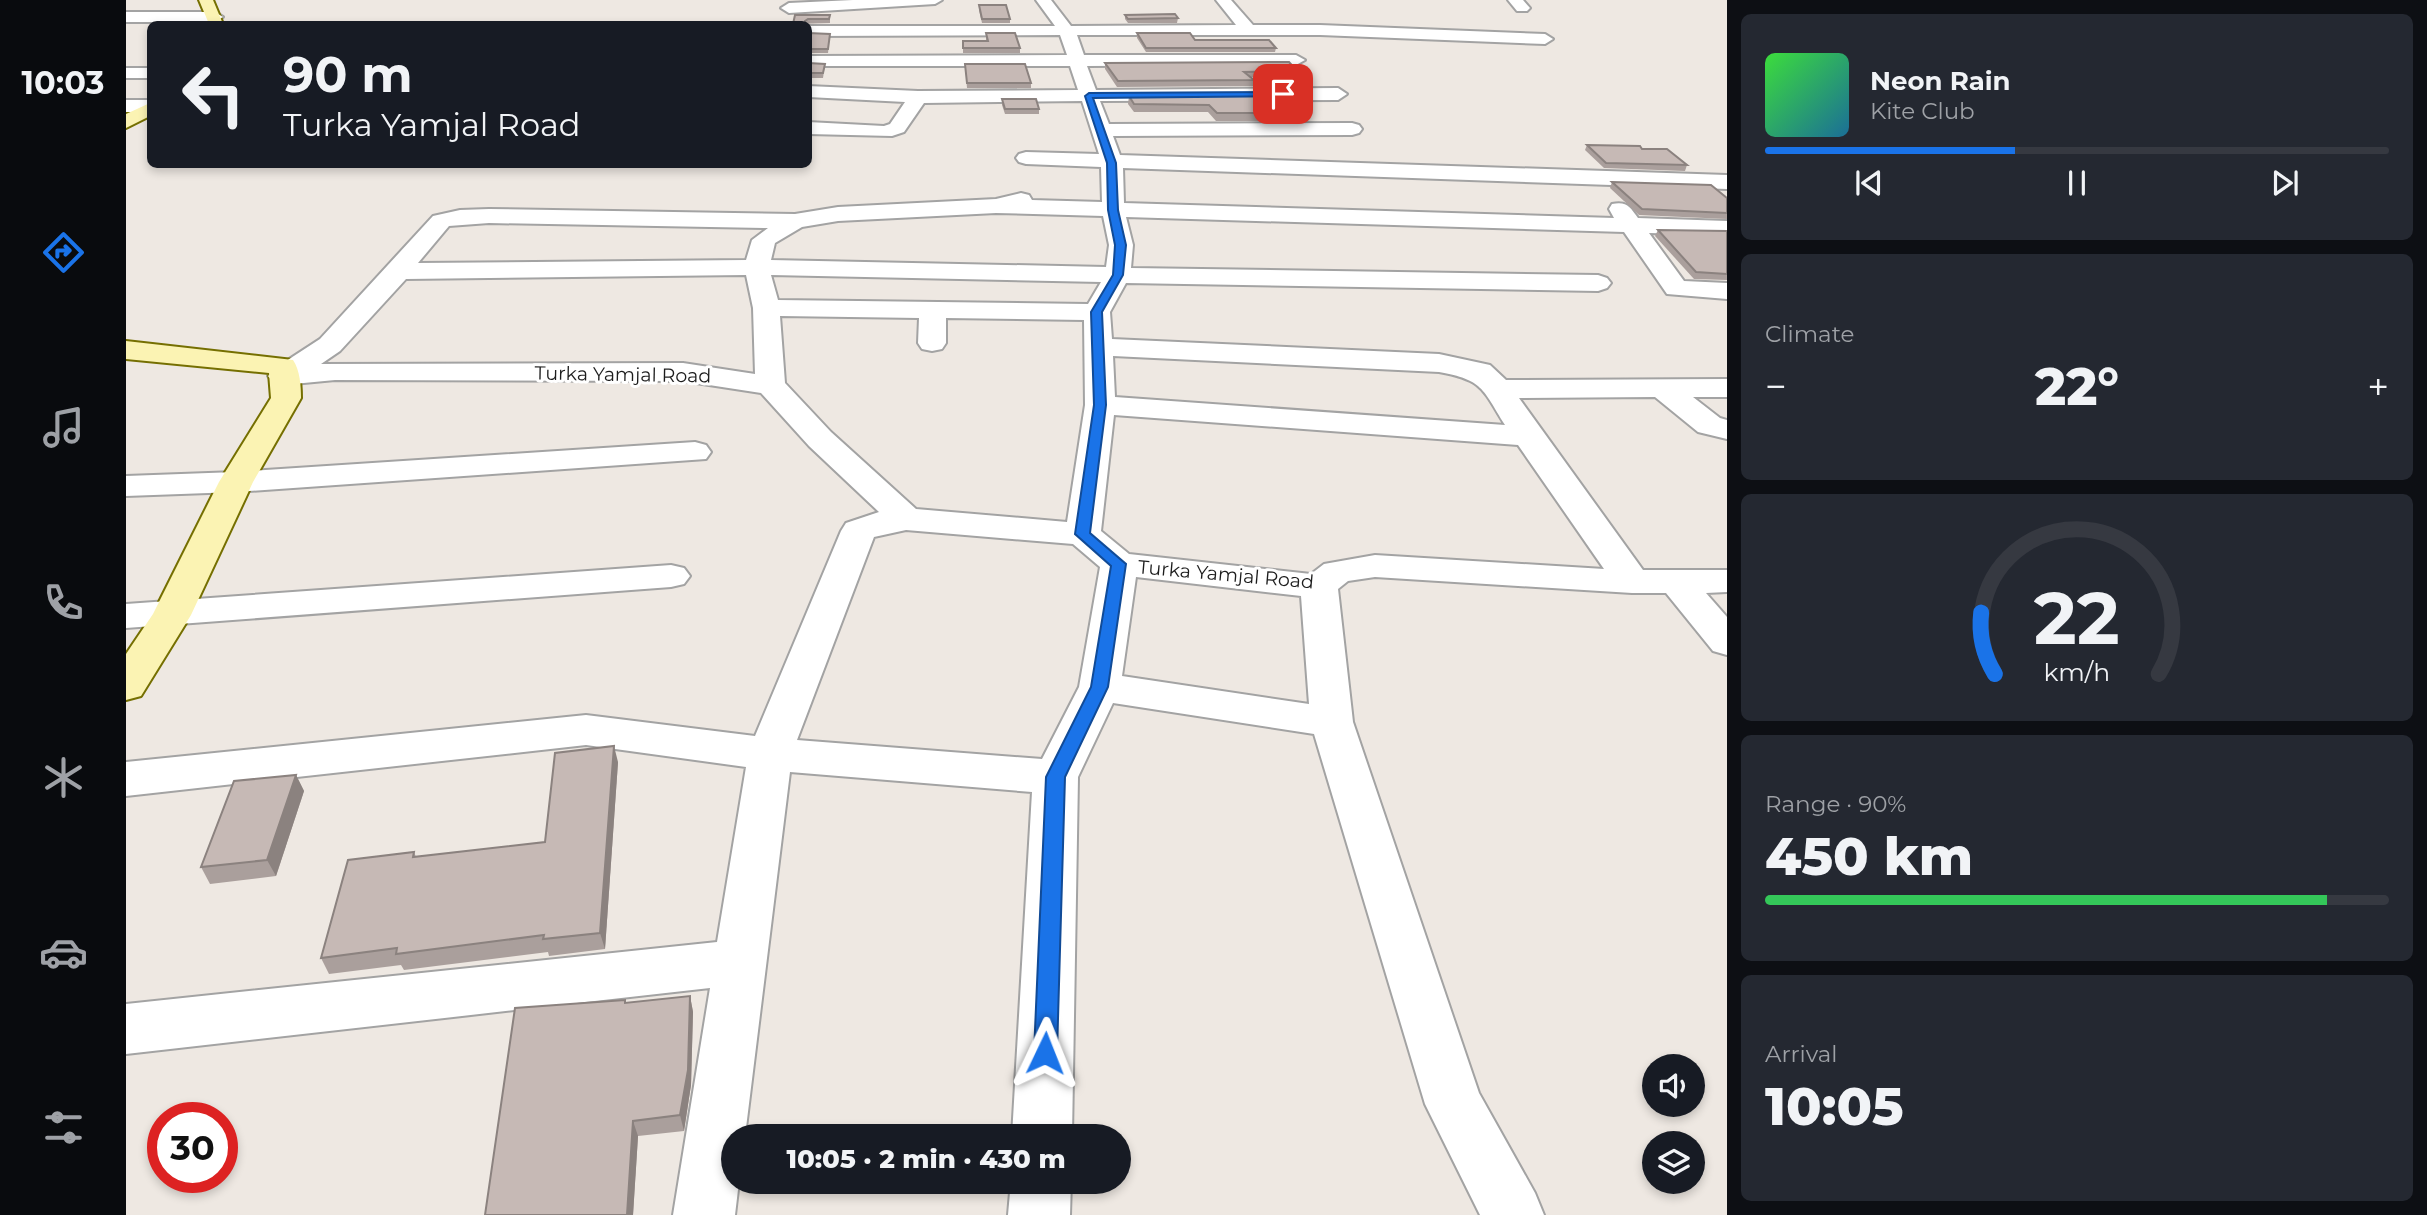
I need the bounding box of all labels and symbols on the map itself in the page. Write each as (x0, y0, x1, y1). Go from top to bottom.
pin (1253, 64, 1313, 124)
street label: Turka Yamjal Road (534, 361, 711, 388)
street label: Turka Yamjal Road (1137, 555, 1315, 594)
position arrow (1008, 1016, 1082, 1090)
speed limit sign: 30 (147, 1102, 238, 1193)

